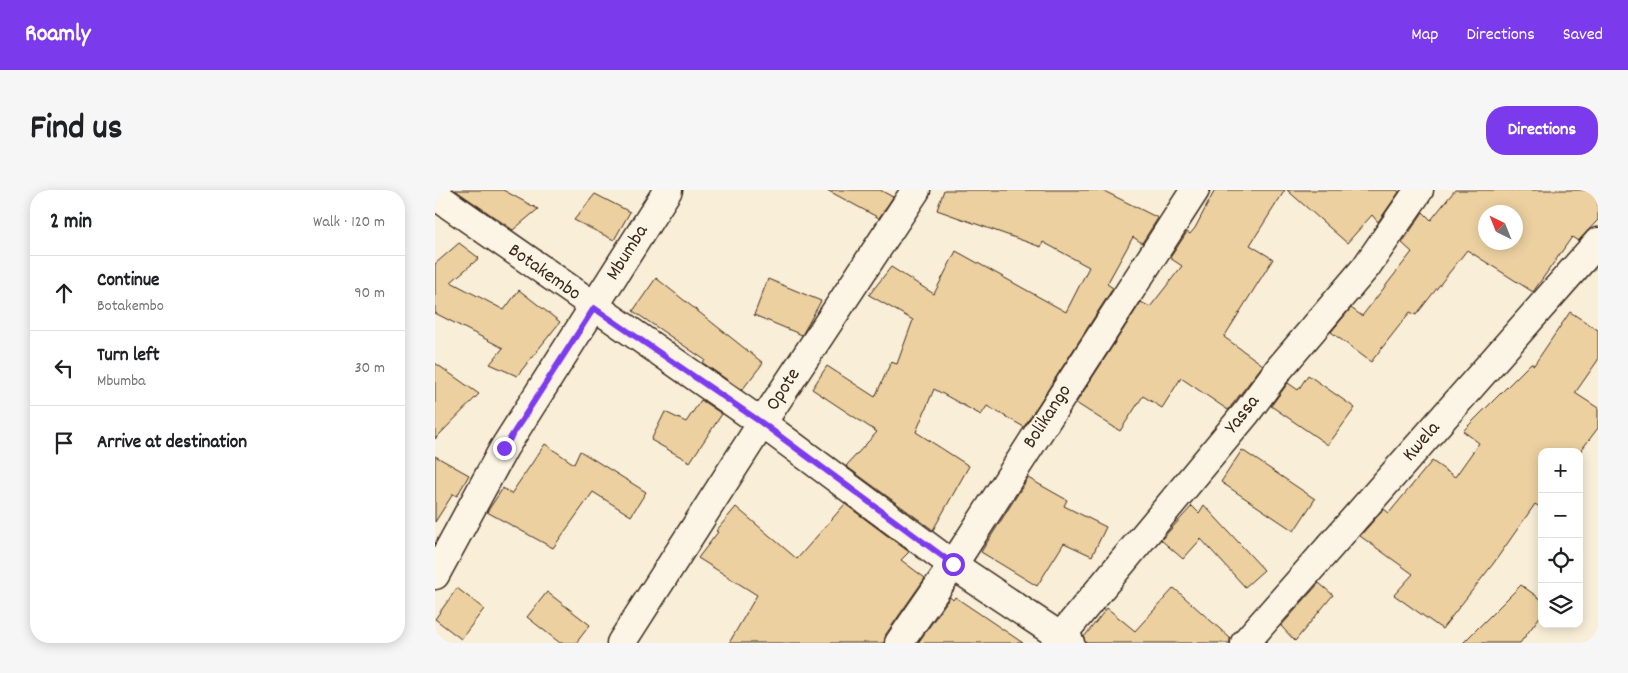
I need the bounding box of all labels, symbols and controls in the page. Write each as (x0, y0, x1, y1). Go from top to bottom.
text: Roamly (25, 18, 91, 52)
text: Map (1411, 23, 1438, 48)
text: Directions (1466, 23, 1535, 48)
text: Saved (1563, 23, 1603, 48)
text: Find us (30, 105, 122, 155)
button: Directions (1486, 106, 1598, 155)
north arrow (1478, 205, 1523, 250)
text: 2 min (50, 208, 92, 238)
text: Walk · 120 m (313, 211, 385, 234)
street label: Mbumba (600, 219, 656, 286)
street label: Botakembo (502, 238, 586, 308)
text: Continue (97, 268, 159, 295)
icon: ahead (50, 279, 78, 307)
text: 90 m (354, 282, 385, 305)
text: Botakembo (97, 295, 164, 318)
text: Turn left (97, 343, 160, 370)
icon: left (50, 354, 78, 382)
text: 30 m (355, 357, 385, 380)
street label: Opote (760, 363, 808, 417)
text: Mbumba (97, 370, 146, 393)
street label: Bolikango (1017, 379, 1079, 455)
street label: Yassa (1219, 389, 1268, 441)
street label: Kwela (1397, 415, 1448, 468)
icon: arrive (50, 429, 78, 457)
text: Arrive at destination (97, 430, 247, 457)
route end (493, 437, 516, 460)
map controls (1538, 448, 1583, 628)
button: + (1538, 448, 1583, 493)
button: − (1538, 493, 1583, 538)
button: locate (1538, 538, 1583, 583)
route start (942, 553, 965, 576)
button: layers (1538, 583, 1583, 628)

